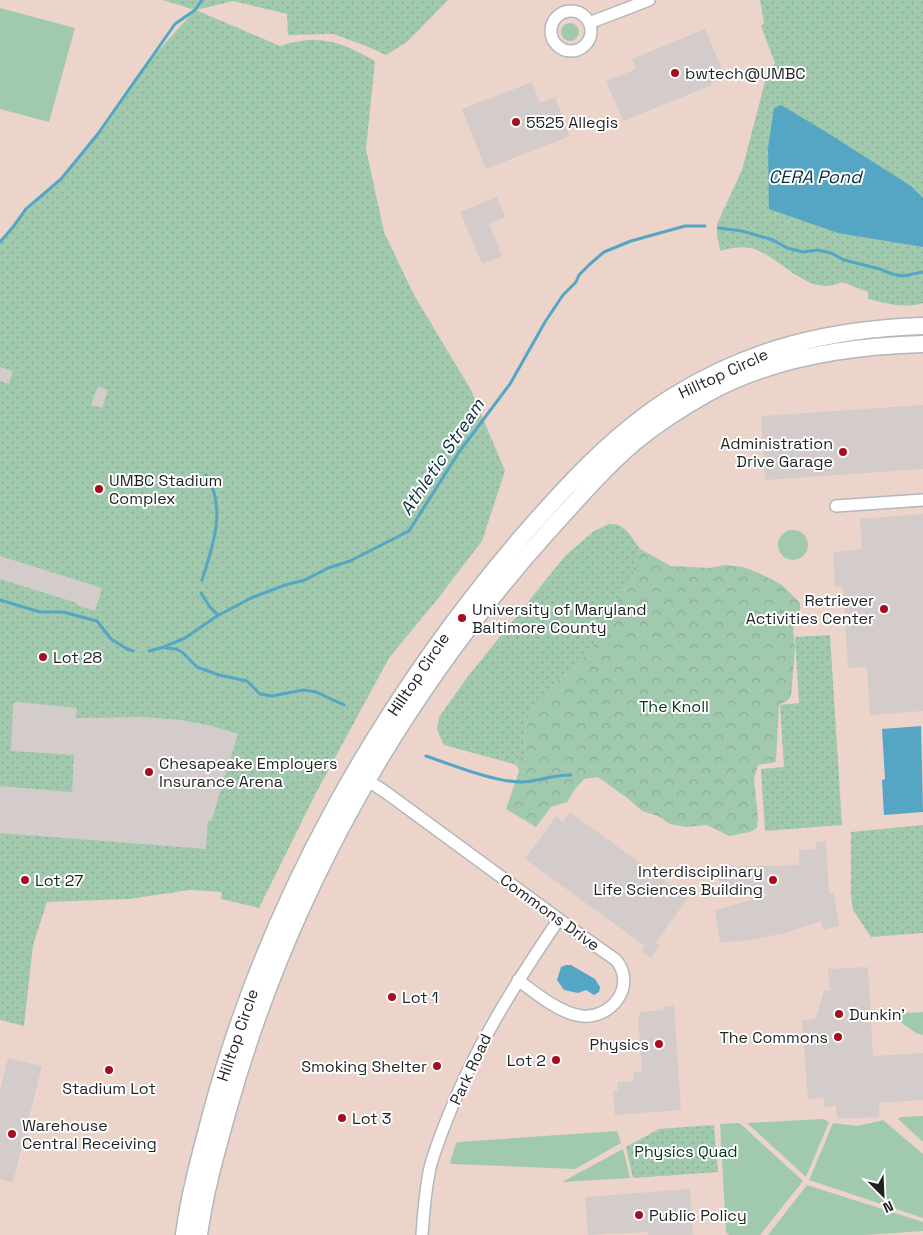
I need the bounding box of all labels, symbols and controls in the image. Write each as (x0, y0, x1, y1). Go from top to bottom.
place label: bwtech@UMBC (685, 63, 806, 84)
marker: bwtech@UMBC (669, 67, 681, 79)
place label: 5525 Allegis (526, 112, 618, 133)
marker: 5525 Allegis (510, 116, 522, 128)
water label: CERA Pond (768, 165, 864, 188)
street label: Hilltop Circle (675, 344, 771, 403)
water label: Athletic Stream (394, 394, 489, 519)
place label: Administration Drive Garage (720, 433, 833, 472)
marker: Administration Drive Garage (837, 446, 849, 458)
place label: UMBC Stadium Complex (109, 470, 222, 509)
marker: UMBC Stadium Complex (93, 483, 105, 495)
place label: Retriever Activities Center (746, 590, 874, 629)
place label: University of Maryland Baltimore County (472, 599, 647, 638)
marker: Retriever Activities Center (878, 603, 890, 615)
marker: University of Maryland Baltimore County (456, 612, 468, 624)
street label: Hilltop Circle (383, 628, 454, 720)
place label: Lot 28 (53, 647, 102, 668)
marker: Lot 28 (37, 651, 49, 663)
park label: The Knoll (639, 696, 709, 717)
place label: Chesapeake Employers Insurance Arena (159, 753, 337, 792)
marker: Chesapeake Employers Insurance Arena (143, 766, 155, 778)
place label: Interdisciplinary Life Sciences Building (593, 861, 763, 900)
street label: Commons Drive (496, 869, 604, 956)
place label: Lot 27 (35, 870, 83, 891)
marker: Lot 27 (19, 874, 31, 886)
marker: Interdisciplinary Life Sciences Building (767, 874, 779, 886)
street label: Hilltop Circle (212, 986, 263, 1084)
place label: Lot 1 (402, 987, 438, 1008)
marker: Lot 1 (386, 991, 398, 1003)
place label: Dunkin' (849, 1004, 905, 1025)
marker: Dunkin' (833, 1008, 845, 1020)
place label: The Commons (719, 1027, 828, 1048)
street label: Park Road (445, 1030, 496, 1108)
marker: The Commons (832, 1031, 844, 1043)
place label: Physics (590, 1034, 649, 1055)
marker: Physics (653, 1038, 665, 1050)
place label: Lot 2 (507, 1050, 546, 1071)
marker: Lot 2 (550, 1054, 562, 1066)
place label: Smoking Shelter (301, 1056, 427, 1077)
marker: Smoking Shelter (431, 1060, 443, 1072)
marker: Stadium Lot (103, 1064, 115, 1076)
place label: Stadium Lot (62, 1078, 156, 1099)
place label: Lot 3 (352, 1108, 391, 1129)
marker: Lot 3 (336, 1112, 348, 1124)
place label: Warehouse Central Receiving (22, 1115, 157, 1154)
marker: Warehouse Central Receiving (6, 1128, 18, 1140)
park label: Physics Quad (634, 1141, 738, 1162)
north arrow (858, 1170, 908, 1220)
text: N (880, 1197, 896, 1217)
place label: Public Policy (649, 1205, 747, 1226)
marker: Public Policy (633, 1209, 645, 1221)

